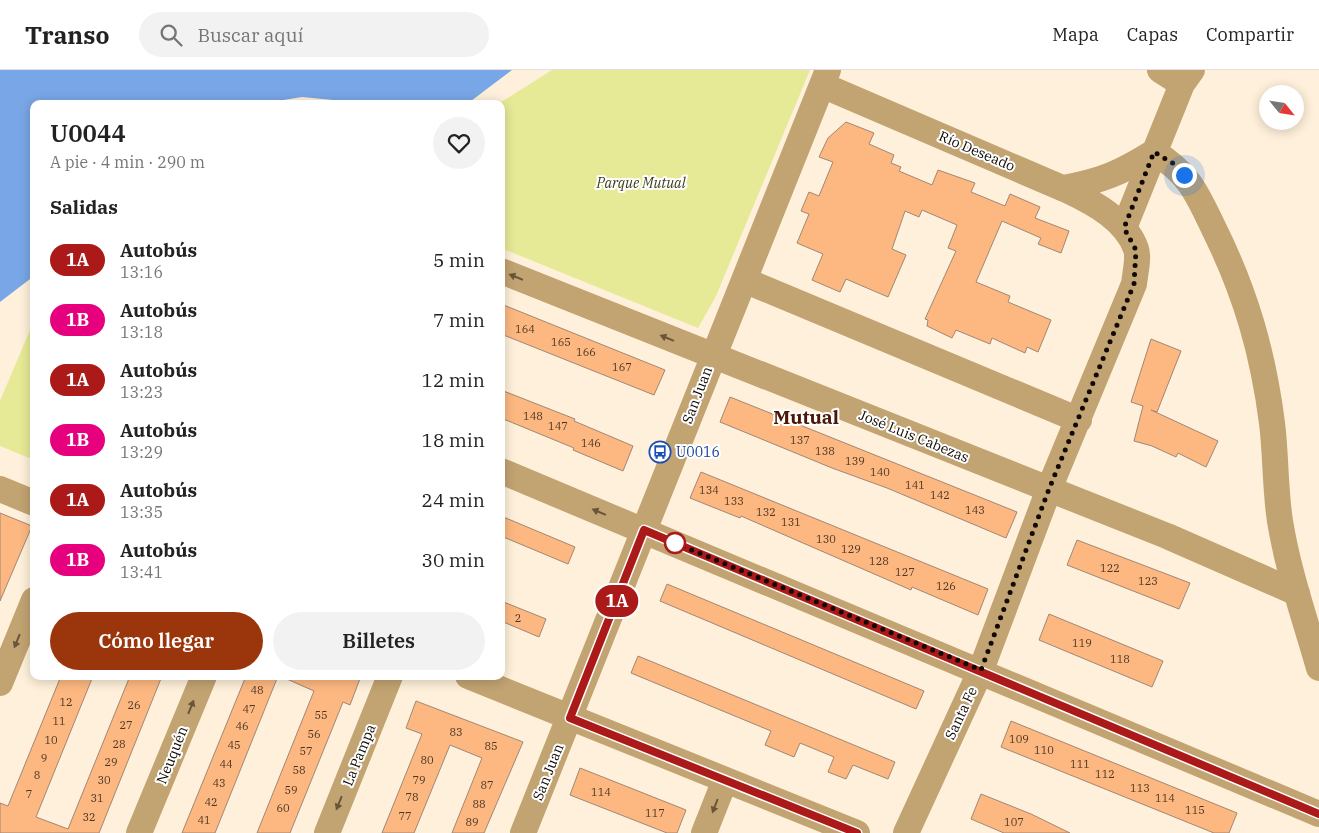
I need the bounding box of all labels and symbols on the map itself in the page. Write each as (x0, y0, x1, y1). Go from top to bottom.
north arrow (1259, 85, 1304, 130)
street label: Río Deseado (936, 127, 1018, 175)
your location (1172, 163, 1197, 188)
park label: Parque Mutual (595, 174, 687, 192)
one-way arrow (509, 272, 524, 280)
house number: 164 (515, 322, 535, 336)
one-way arrow (659, 334, 674, 342)
house number: 165 (551, 335, 571, 349)
house number: 166 (576, 345, 596, 359)
house number: 167 (612, 360, 632, 374)
street label: San Juan (678, 364, 716, 426)
district label: Mutual (773, 405, 839, 429)
street label: José Luis Cabezas (856, 406, 972, 466)
house number: 148 (523, 409, 543, 423)
house number: 147 (548, 419, 568, 433)
house number: 137 (790, 433, 810, 447)
house number: 146 (581, 436, 601, 450)
bus stop icon: U0016 (648, 440, 672, 464)
place label: U0016 (676, 443, 720, 461)
house number: 138 (815, 444, 835, 458)
house number: 139 (845, 454, 865, 468)
house number: 140 (870, 465, 890, 479)
house number: 141 (905, 478, 925, 492)
house number: 134 (699, 483, 719, 497)
house number: 142 (930, 488, 950, 502)
house number: 133 (724, 494, 744, 508)
house number: 143 (965, 503, 985, 517)
house number: 132 (756, 505, 776, 519)
one-way arrow (592, 507, 607, 515)
house number: 131 (781, 515, 801, 529)
unlabelled marker (664, 532, 686, 554)
house number: 130 (816, 532, 836, 546)
house number: 129 (841, 542, 861, 556)
house number: 128 (869, 554, 889, 568)
house number: 122 (1100, 561, 1120, 575)
house number: 127 (895, 565, 915, 579)
house number: 123 (1138, 574, 1158, 588)
house number: 126 (936, 579, 956, 593)
line badge: 1A (594, 585, 640, 617)
house number: 2 (515, 611, 521, 625)
one-way arrow (13, 634, 20, 649)
house number: 119 (1072, 636, 1092, 650)
house number: 118 (1110, 652, 1130, 666)
house number: 48 (250, 683, 264, 697)
street label: Santa Fe (941, 684, 981, 742)
house number: 12 (59, 695, 73, 709)
house number: 26 (127, 698, 141, 712)
one-way arrow (187, 699, 195, 714)
house number: 47 (242, 702, 256, 716)
house number: 55 (314, 708, 328, 722)
house number: 11 (52, 714, 66, 728)
house number: 27 (119, 718, 133, 732)
house number: 46 (235, 719, 249, 733)
street label: La Pampa (338, 721, 380, 789)
street label: Neuquén (152, 724, 192, 786)
house number: 83 (449, 725, 463, 739)
house number: 56 (307, 727, 321, 741)
house number: 109 (1009, 732, 1029, 746)
house number: 10 (44, 733, 58, 747)
house number: 28 (112, 737, 126, 751)
house number: 45 (227, 738, 241, 752)
house number: 85 (484, 739, 498, 753)
street label: San Juan (528, 741, 568, 803)
house number: 110 (1034, 743, 1054, 757)
house number: 57 (299, 744, 313, 758)
house number: 9 (41, 751, 47, 765)
house number: 80 (420, 753, 434, 767)
house number: 29 (104, 755, 118, 769)
house number: 44 (219, 757, 233, 771)
house number: 111 (1070, 757, 1090, 771)
house number: 58 (292, 763, 306, 777)
house number: 112 (1095, 767, 1115, 781)
house number: 8 (34, 768, 40, 782)
house number: 30 (97, 773, 111, 787)
house number: 79 (412, 773, 426, 787)
house number: 43 (212, 776, 226, 790)
house number: 87 (480, 778, 494, 792)
house number: 113 (1130, 781, 1150, 795)
house number: 59 (284, 783, 298, 797)
house number: 114 (591, 785, 611, 799)
house number: 7 (26, 787, 32, 801)
house number: 78 (405, 790, 419, 804)
house number: 31 (90, 791, 104, 805)
house number: 114 (1155, 791, 1175, 805)
house number: 42 (204, 795, 218, 809)
one-way arrow (335, 796, 343, 810)
house number: 88 (472, 797, 486, 811)
one-way arrow (710, 799, 718, 813)
house number: 60 (276, 801, 290, 815)
house number: 115 (1185, 803, 1205, 817)
house number: 117 (645, 806, 665, 820)
house number: 77 (398, 809, 412, 823)
house number: 32 (82, 810, 96, 824)
house number: 41 (197, 813, 211, 827)
house number: 89 (465, 815, 479, 829)
house number: 107 (1004, 815, 1024, 829)

